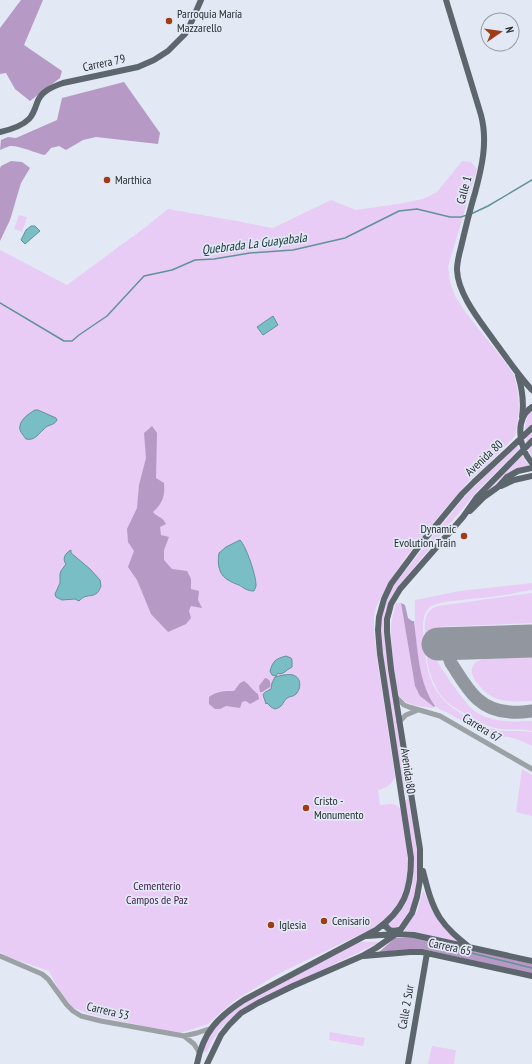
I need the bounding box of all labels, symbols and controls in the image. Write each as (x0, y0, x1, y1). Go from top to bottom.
place label: Parroquia María Mazzarello (177, 6, 242, 35)
north arrow (480, 12, 520, 52)
marker: Parroquia María Mazzarello (164, 16, 174, 26)
text: N (502, 25, 517, 34)
street label: Carrera 79 (81, 51, 127, 74)
place label: Marthica (115, 172, 151, 187)
street label: Calle 1 (453, 174, 474, 206)
marker: Marthica (102, 175, 112, 185)
water label: Quebrada La Guayabala (201, 229, 308, 258)
street label: Avenida 80 (462, 436, 506, 479)
place label: Dynamic Evolution Train (394, 521, 457, 550)
marker: Dynamic Evolution Train (459, 531, 469, 541)
street label: Carrera 67 (460, 710, 505, 745)
street label: Avenida 80 (398, 747, 419, 795)
place label: Cristo - Monumento (314, 793, 364, 822)
marker: Cristo - Monumento (301, 803, 311, 813)
park label: Cementerio Campos de Paz (126, 878, 188, 907)
place label: Cenisario (332, 913, 370, 928)
marker: Cenisario (319, 916, 329, 926)
place label: Iglesia (279, 917, 306, 932)
marker: Iglesia (266, 920, 276, 930)
street label: Carrera 65 (427, 935, 473, 958)
street label: Calle 2 Sur (394, 983, 417, 1030)
street label: Carrera 53 (85, 998, 131, 1023)

